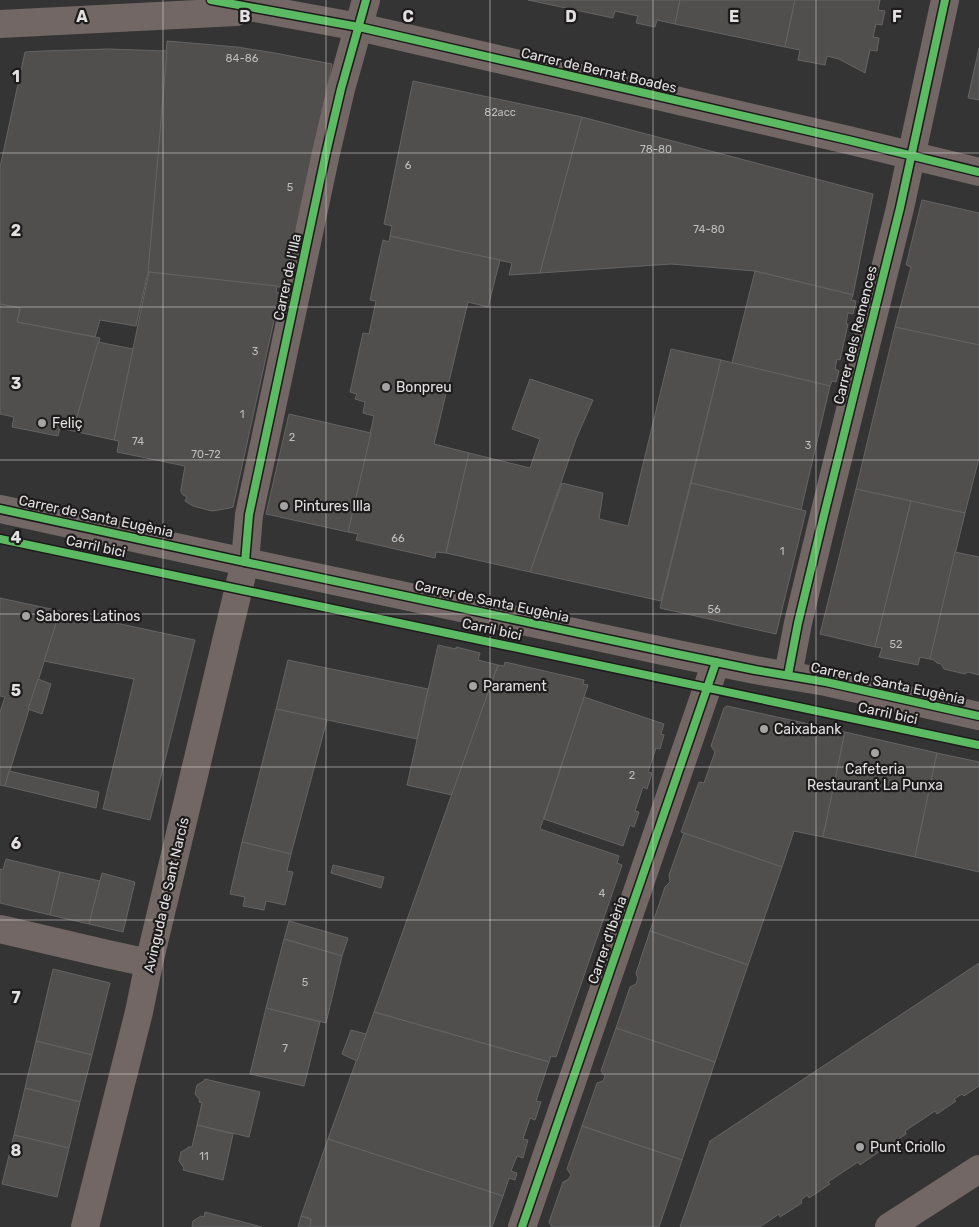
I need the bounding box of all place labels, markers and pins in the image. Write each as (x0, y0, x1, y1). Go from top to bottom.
place label: Bonpreu (396, 379, 452, 396)
marker: Bonpreu (380, 381, 392, 393)
place label: Feliç (52, 415, 83, 432)
marker: Feliç (36, 417, 48, 429)
place label: Pintures Illa (294, 498, 371, 515)
marker: Pintures Illa (278, 500, 290, 512)
place label: Sabores Latinos (36, 608, 140, 625)
marker: Sabores Latinos (20, 610, 32, 622)
place label: Parament (483, 678, 547, 695)
marker: Parament (467, 680, 479, 692)
place label: Caixabank (774, 721, 842, 738)
marker: Caixabank (758, 723, 770, 735)
marker: Cafeteria Restaurant La Punxa (869, 747, 881, 759)
place label: Cafeteria Restaurant La Punxa (807, 761, 943, 794)
place label: Punt Criollo (870, 1139, 946, 1156)
marker: Punt Criollo (854, 1141, 866, 1153)

